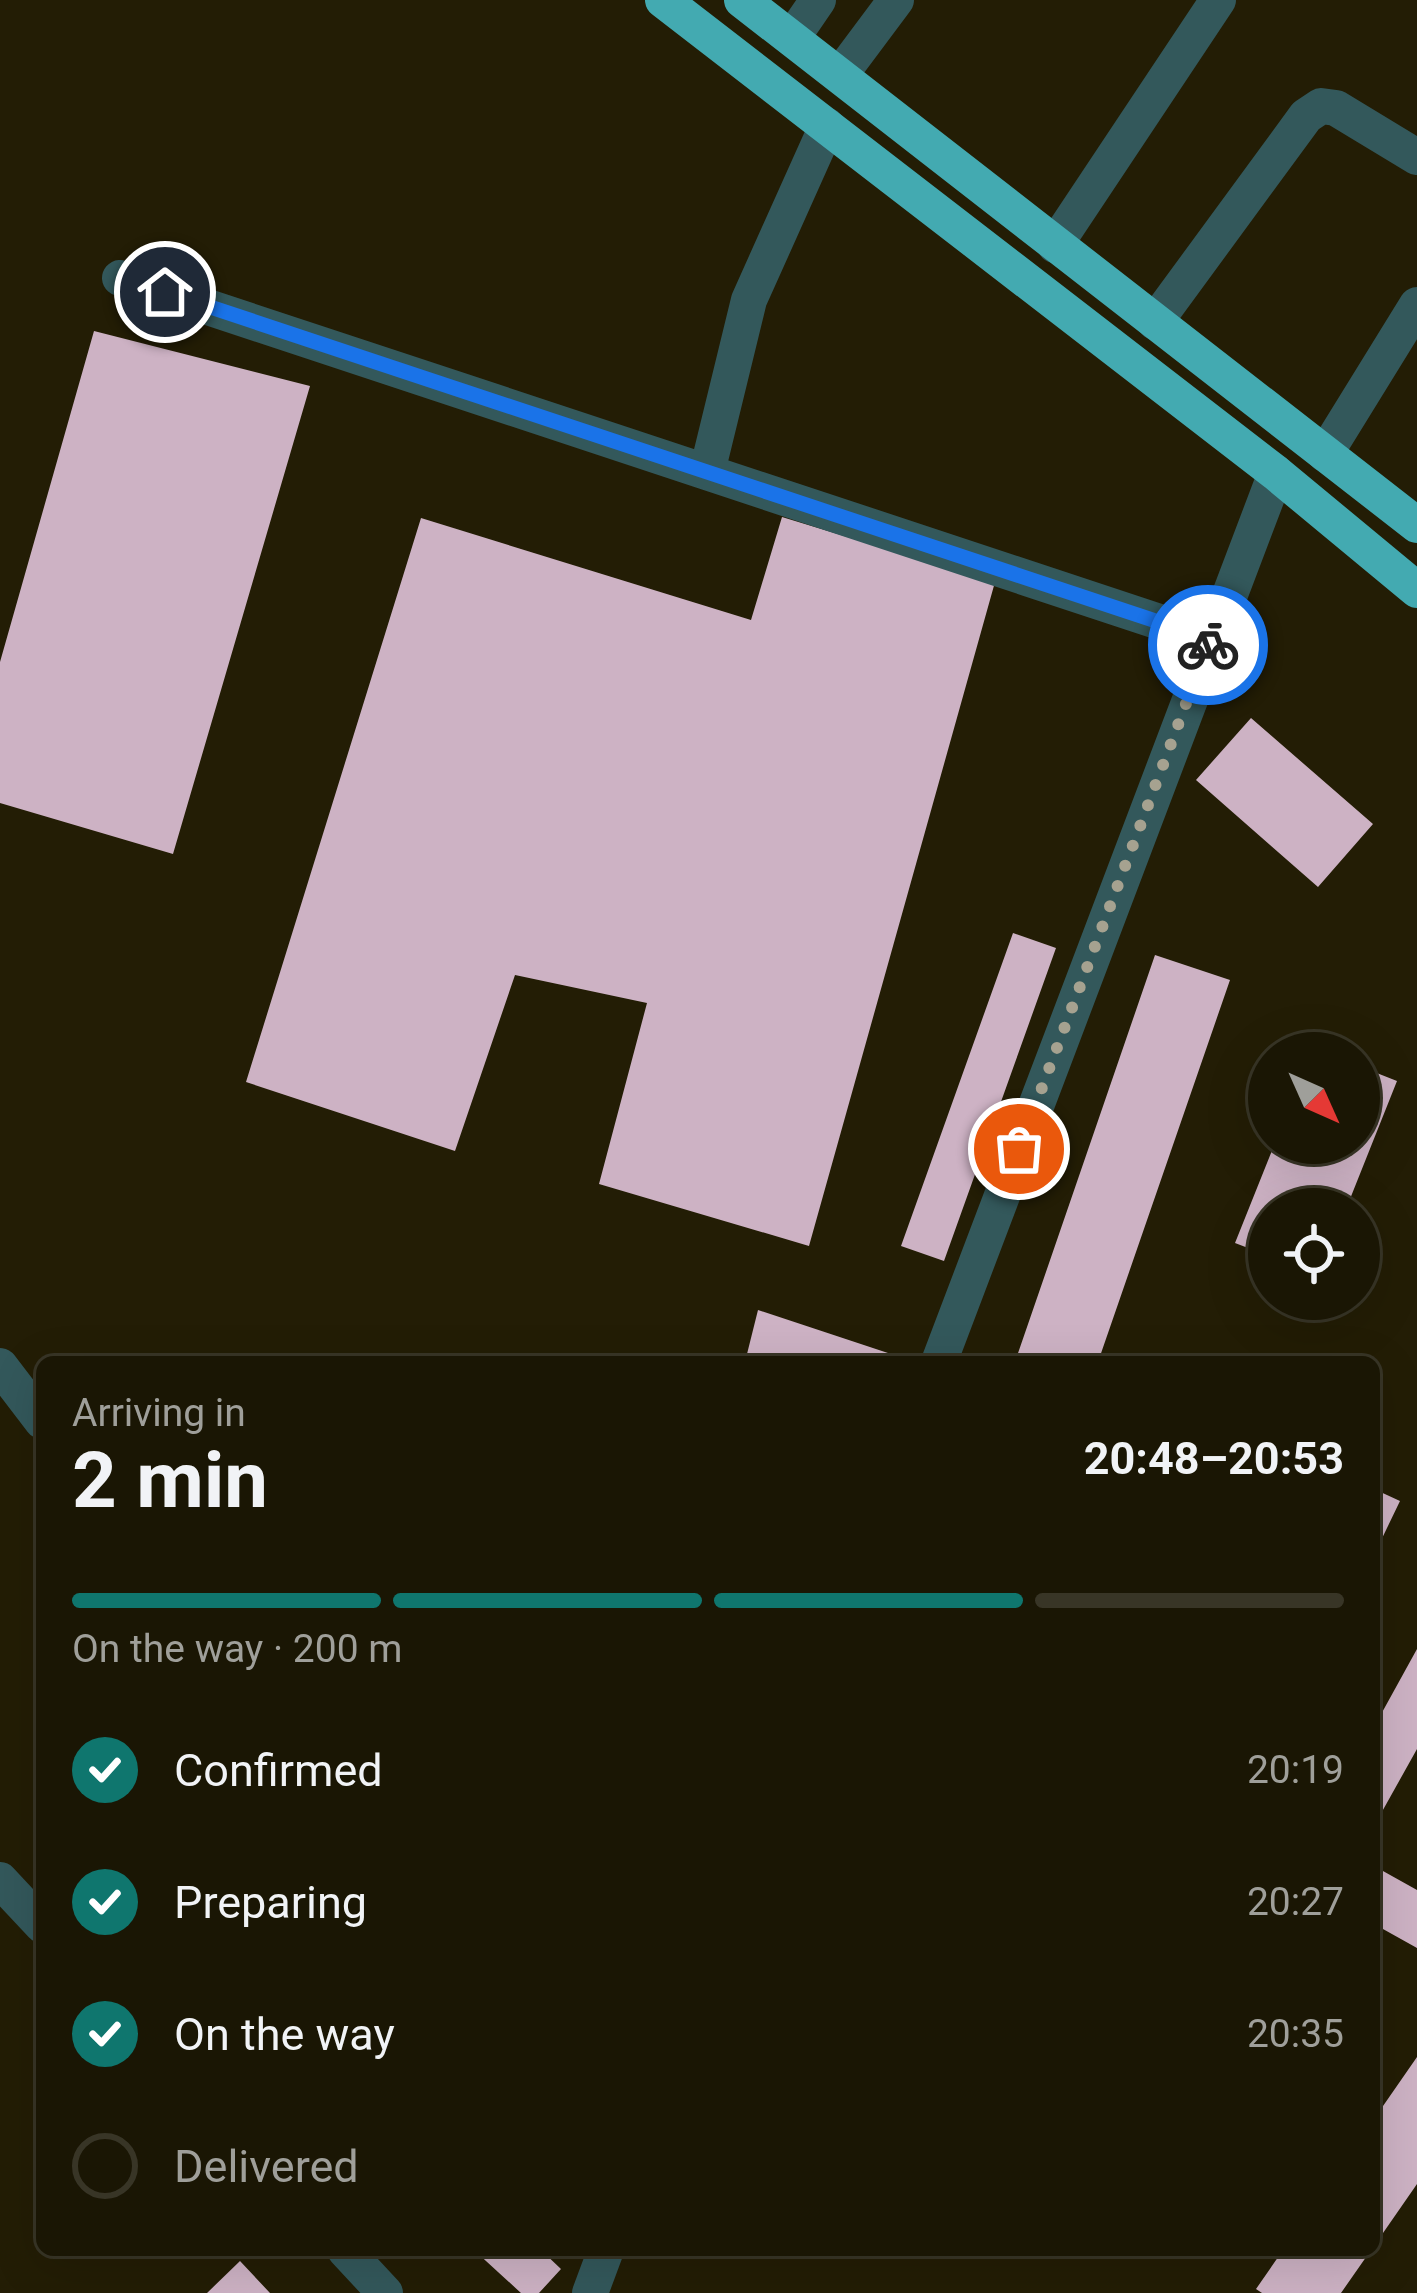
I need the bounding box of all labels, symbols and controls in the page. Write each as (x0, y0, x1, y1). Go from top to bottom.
pin (114, 241, 216, 343)
icon: home (132, 259, 198, 325)
courier (1148, 585, 1268, 705)
icon: bike (1175, 612, 1241, 678)
north arrow (1248, 1032, 1380, 1164)
map controls (1248, 1032, 1380, 1320)
pin (968, 1098, 1070, 1200)
icon: bag (986, 1116, 1052, 1182)
button: locate (1248, 1188, 1380, 1320)
text: Arriving in (72, 1390, 246, 1436)
text: 20:48–20:53 (1084, 1432, 1344, 1485)
text: 2 min (72, 1435, 268, 1526)
text: On the way · 200 m (72, 1626, 403, 1672)
icon: check (72, 1737, 138, 1803)
text: Confirmed (174, 1744, 383, 1797)
text: 20:19 (1247, 1747, 1344, 1793)
icon: check (72, 1869, 138, 1935)
text: Preparing (174, 1876, 367, 1929)
text: 20:27 (1247, 1879, 1344, 1925)
icon: check (72, 2001, 138, 2067)
text: On the way (174, 2008, 395, 2061)
text: 20:35 (1247, 2011, 1344, 2057)
text: Delivered (174, 2140, 359, 2193)

